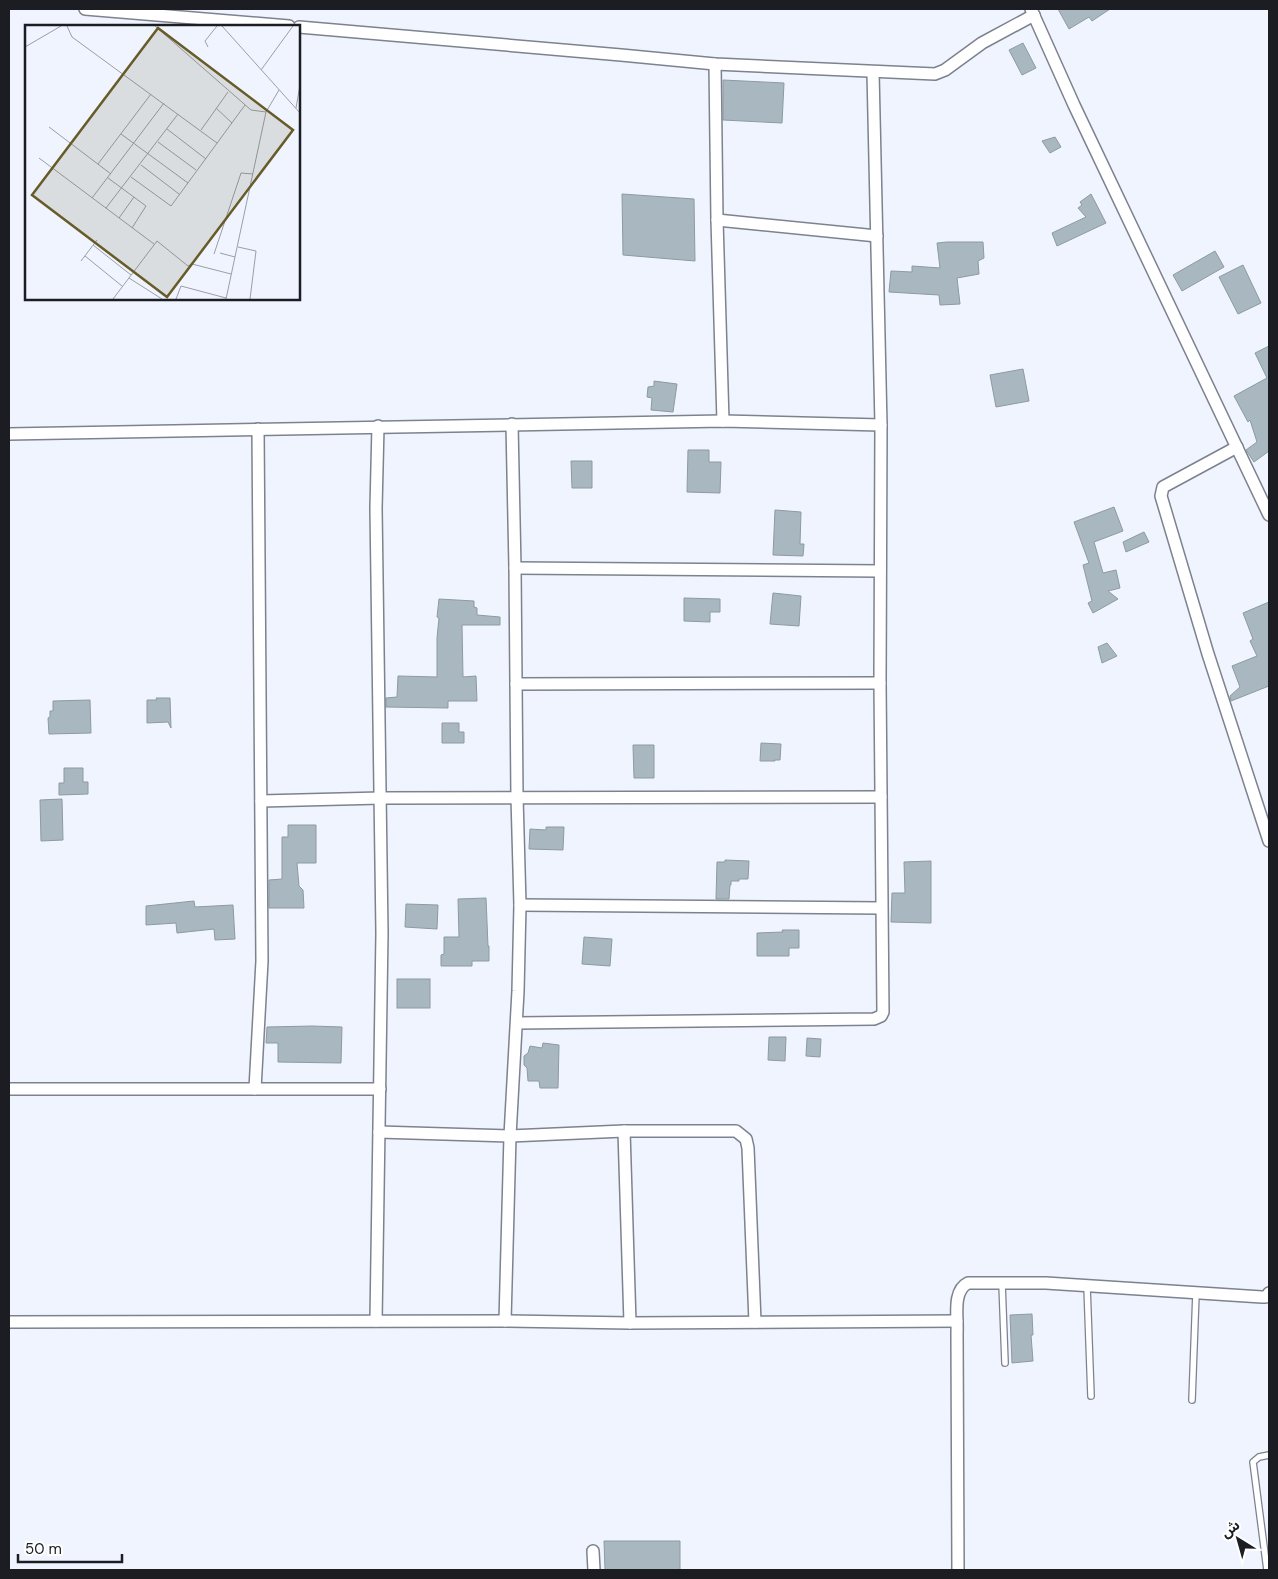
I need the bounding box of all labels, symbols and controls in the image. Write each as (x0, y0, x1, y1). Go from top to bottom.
inset map (25, 25, 300, 300)
north arrow (1213, 1514, 1263, 1564)
text: ش (1217, 1516, 1243, 1542)
scale bar (18, 1532, 121, 1564)
text: 50 m (25, 1539, 62, 1559)

